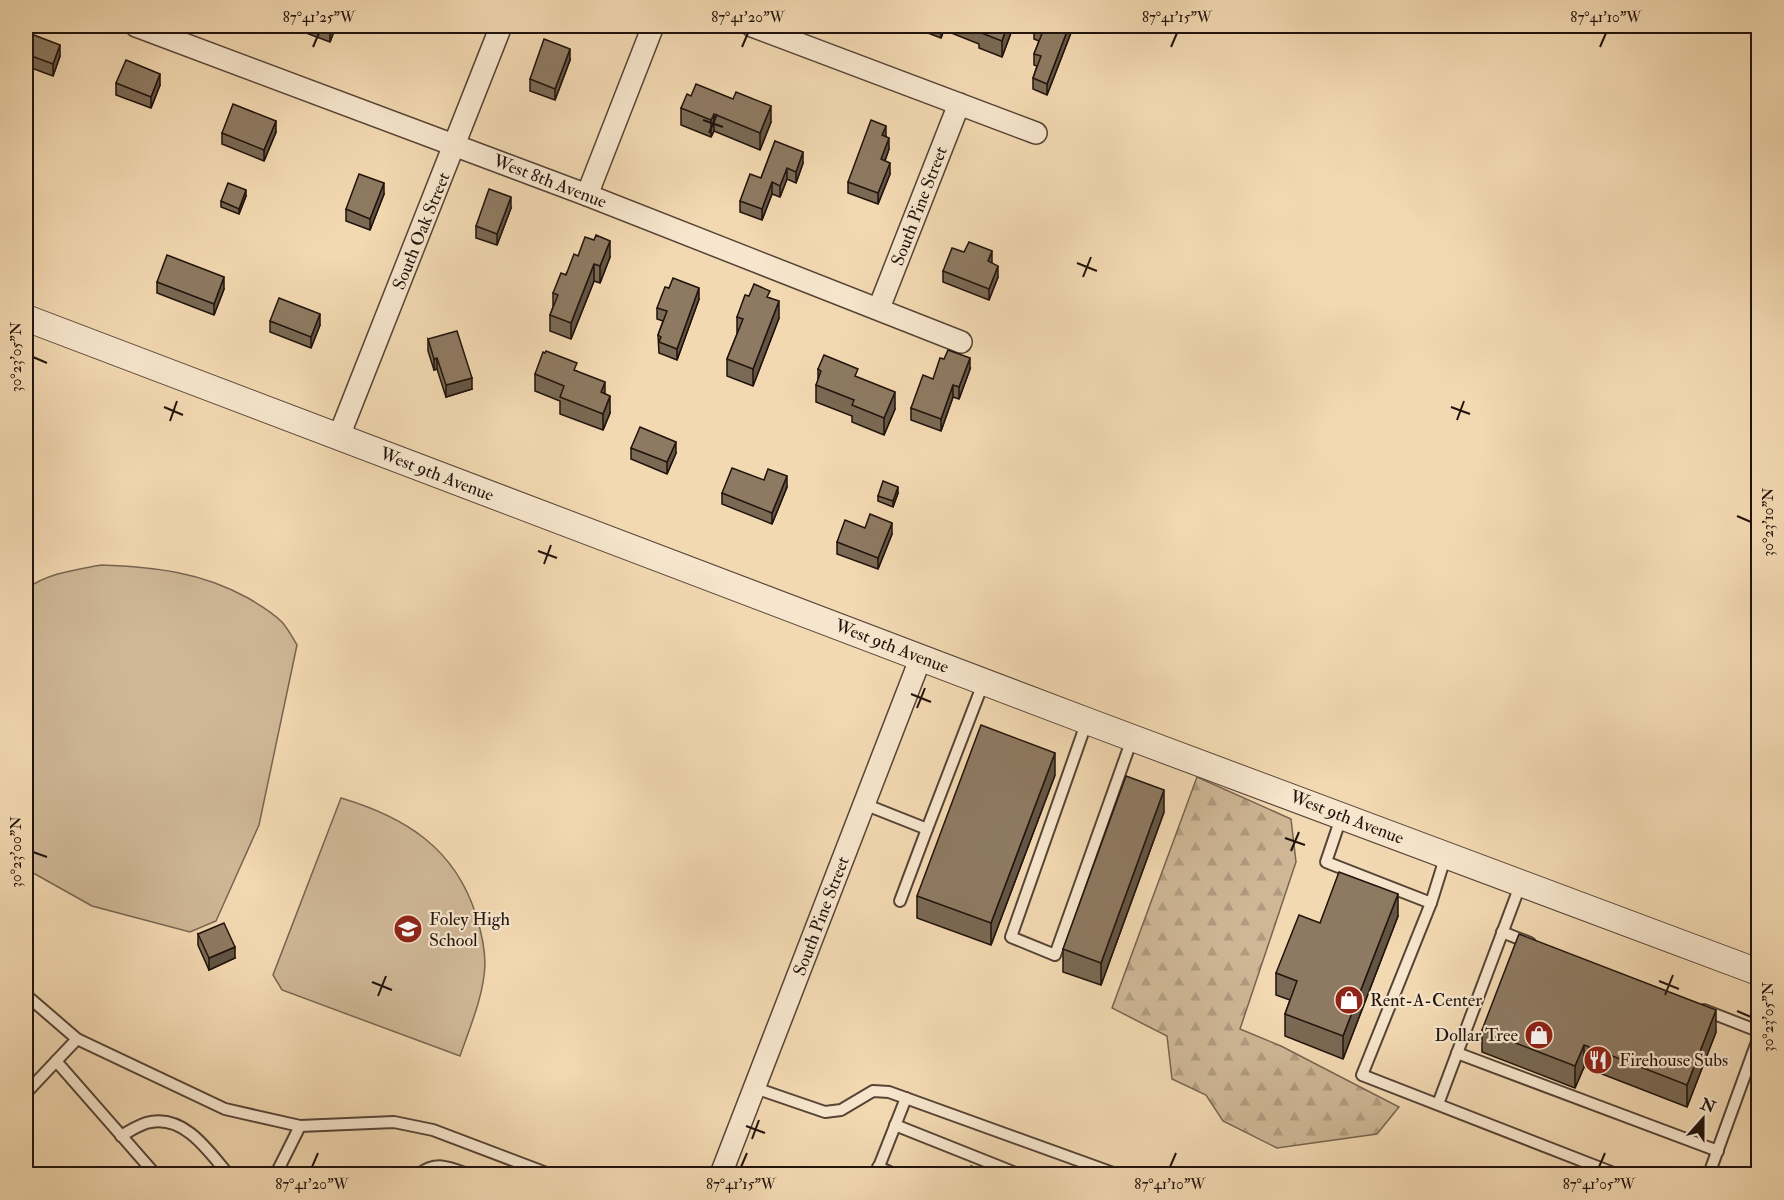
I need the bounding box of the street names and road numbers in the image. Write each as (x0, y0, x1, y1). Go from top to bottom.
street label: South Pine Street (886, 143, 953, 269)
street label: West 8th Avenue (489, 149, 610, 214)
street label: South Oak Street (387, 169, 456, 293)
street label: West 9th Avenue (376, 442, 498, 507)
street label: West 9th Avenue (831, 614, 953, 679)
street label: West 9th Avenue (1286, 785, 1408, 850)
street label: South Pine Street (788, 853, 855, 979)

